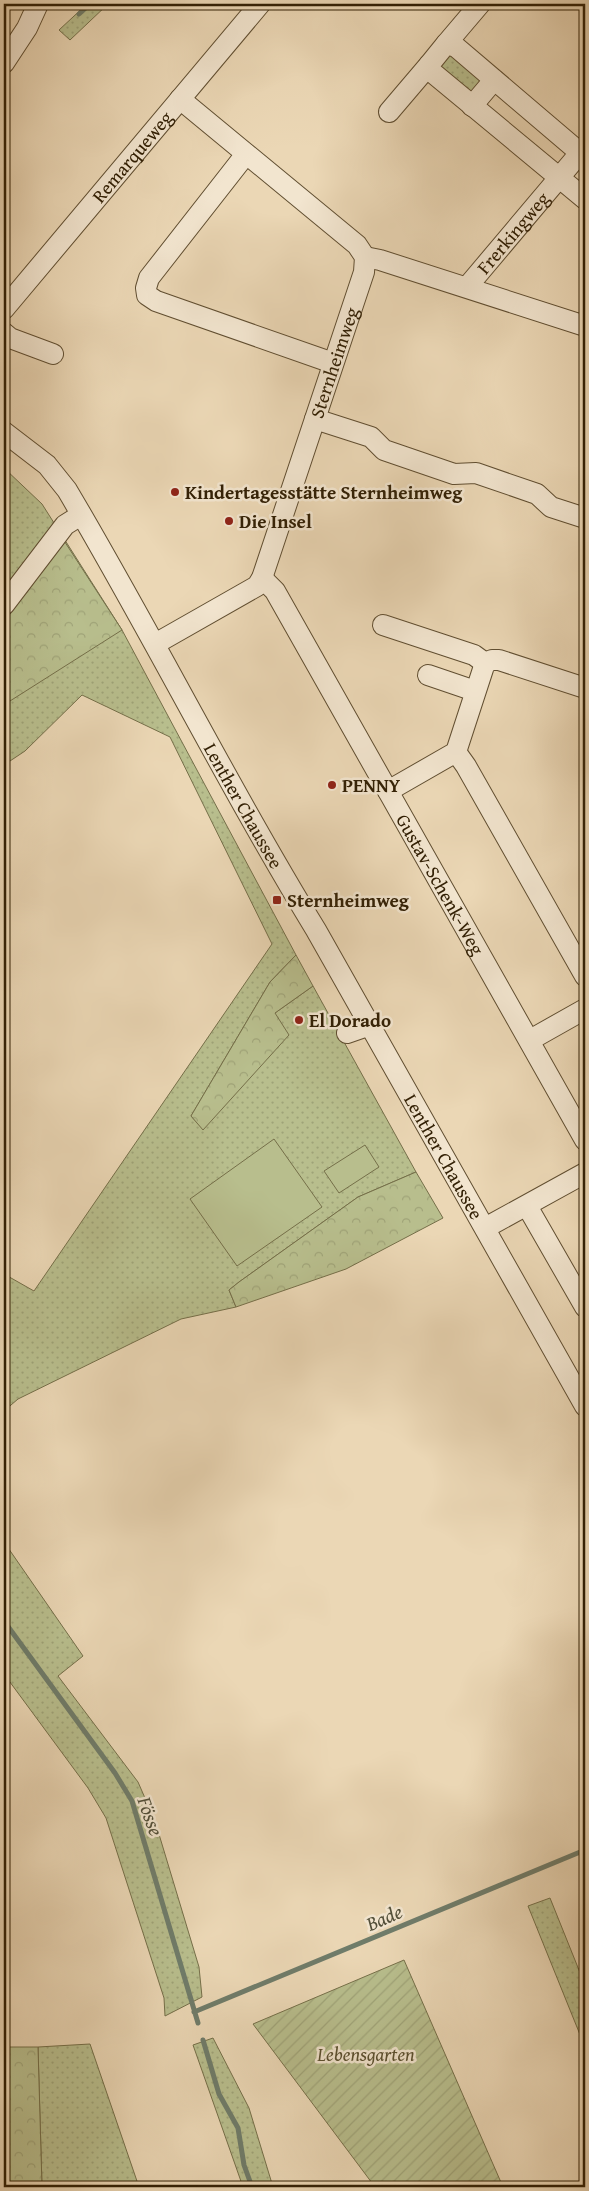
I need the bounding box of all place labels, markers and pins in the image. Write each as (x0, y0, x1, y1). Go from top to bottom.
place label: Kindertagesstätte Sternheimweg (185, 478, 463, 506)
marker: Kindertagesstätte Sternheimweg (169, 486, 181, 498)
place label: Die Insel (239, 507, 312, 535)
marker: Die Insel (223, 515, 235, 527)
place label: PENNY (342, 771, 401, 799)
marker: PENNY (326, 779, 338, 791)
place label: Sternheimweg (287, 886, 410, 914)
marker: Sternheimweg (271, 894, 283, 906)
place label: El Dorado (309, 1006, 391, 1034)
marker: El Dorado (293, 1014, 305, 1026)

